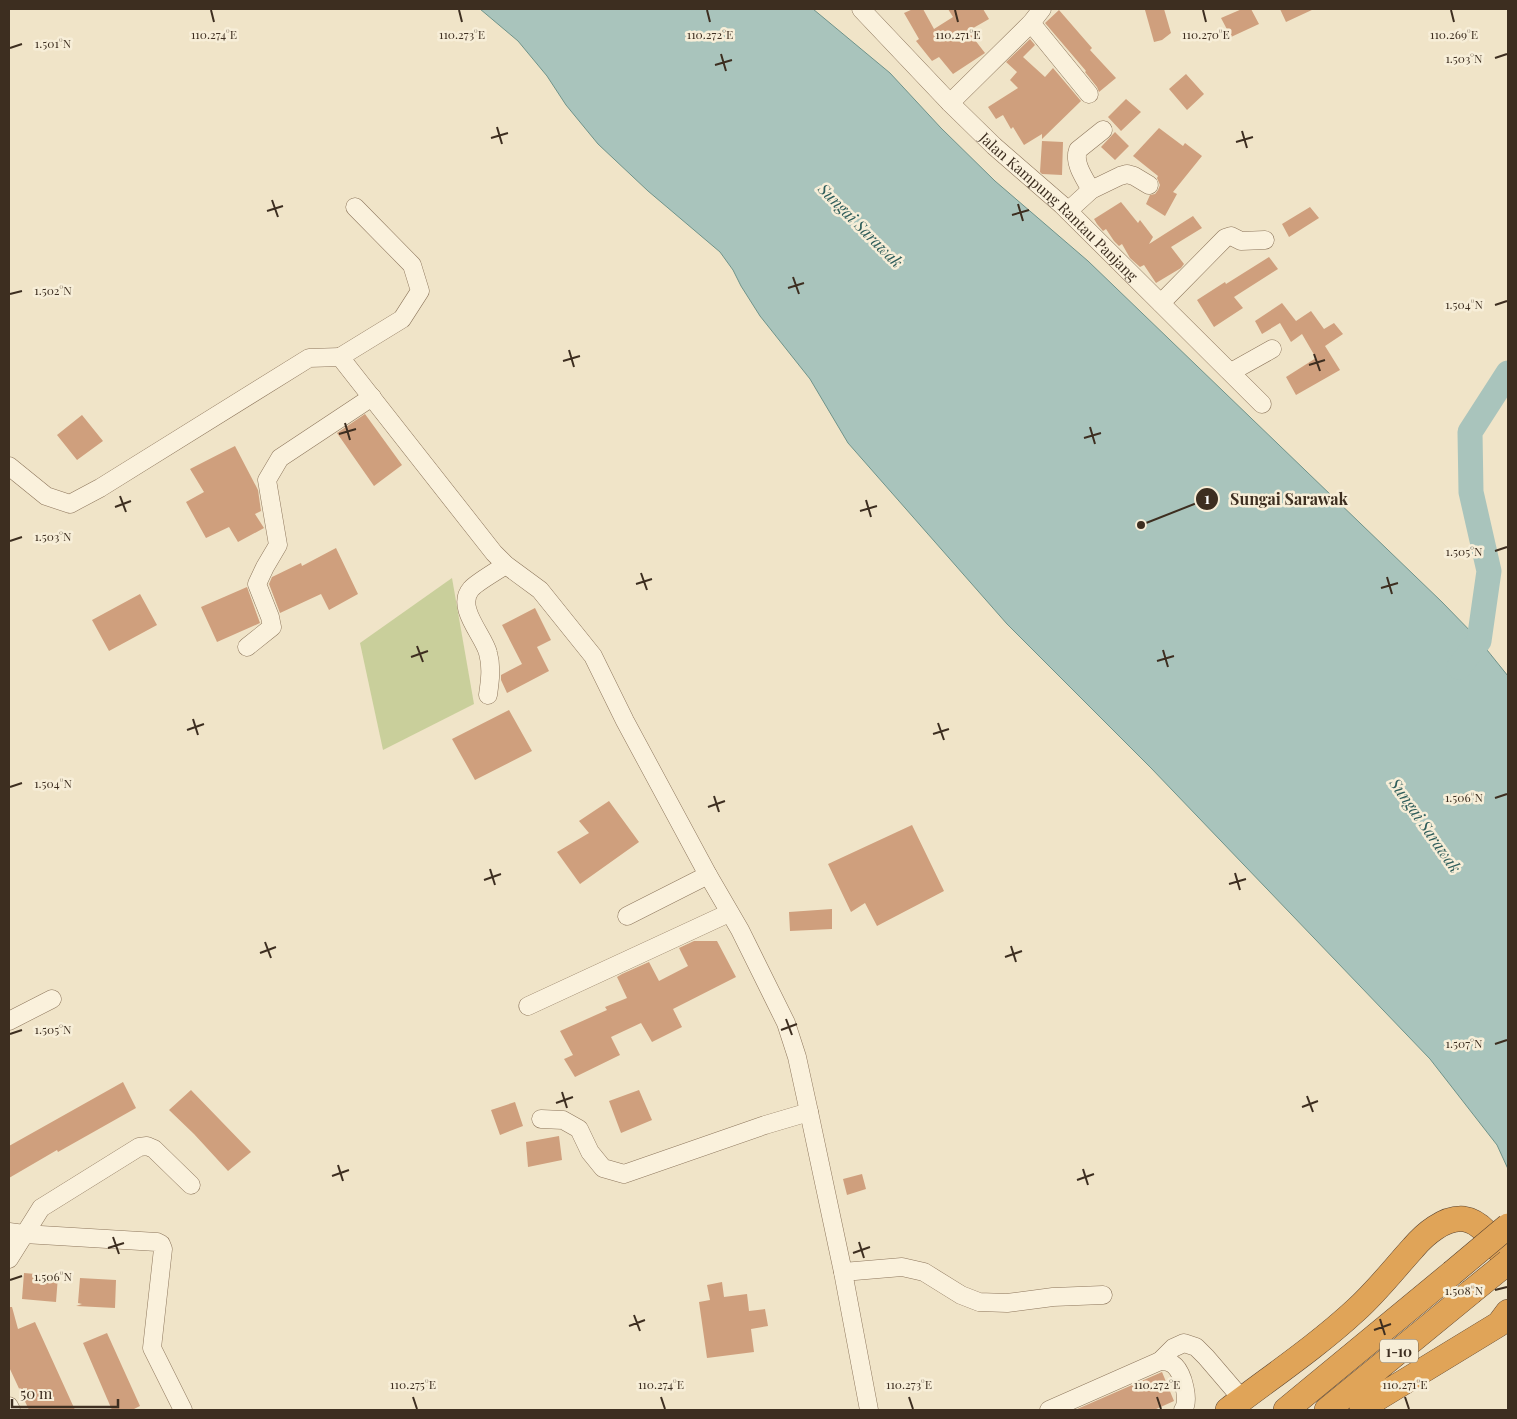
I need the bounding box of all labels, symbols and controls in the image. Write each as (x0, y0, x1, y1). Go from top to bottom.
text: 110.274°E (191, 26, 237, 42)
text: 110.273°E (439, 26, 485, 42)
text: 110.272°E (687, 26, 733, 42)
text: 110.271°E (935, 26, 981, 42)
text: 110.270°E (1182, 26, 1230, 42)
text: 110.269°E (1430, 26, 1478, 42)
text: 1.501°N (35, 35, 72, 51)
text: 1.503°N (1445, 50, 1483, 66)
street label: Jalan Kampung Rantau Panjang (975, 127, 1143, 285)
water label: Sungai Sarawak (814, 178, 908, 272)
text: 1.502°N (34, 282, 72, 298)
text: 1.504°N (1445, 296, 1483, 312)
callout: Sungai Sarawak (1195, 484, 1358, 515)
text: 1 (1204, 488, 1210, 508)
text: Sungai Sarawak (1230, 488, 1349, 509)
text: 1.503°N (34, 528, 72, 544)
text: 1.505°N (1446, 543, 1483, 559)
water label: Sungai Sarawak (1385, 773, 1467, 877)
text: 1.504°N (34, 775, 72, 791)
text: 1.506°N (1445, 789, 1484, 805)
text: 1.505°N (35, 1021, 72, 1037)
text: 1.507°N (1446, 1035, 1483, 1051)
text: 1.506°N (34, 1268, 73, 1284)
text: 1.508°N (1445, 1282, 1484, 1298)
road number: 1-10 (1380, 1340, 1418, 1362)
scale bar (12, 1376, 119, 1408)
text: 110.275°E (390, 1376, 436, 1392)
text: 110.274°E (638, 1376, 684, 1392)
text: 110.273°E (886, 1376, 932, 1392)
text: 110.272°E (1134, 1376, 1180, 1392)
text: 110.271°E (1382, 1376, 1428, 1392)
text: 50 m (20, 1383, 53, 1403)

